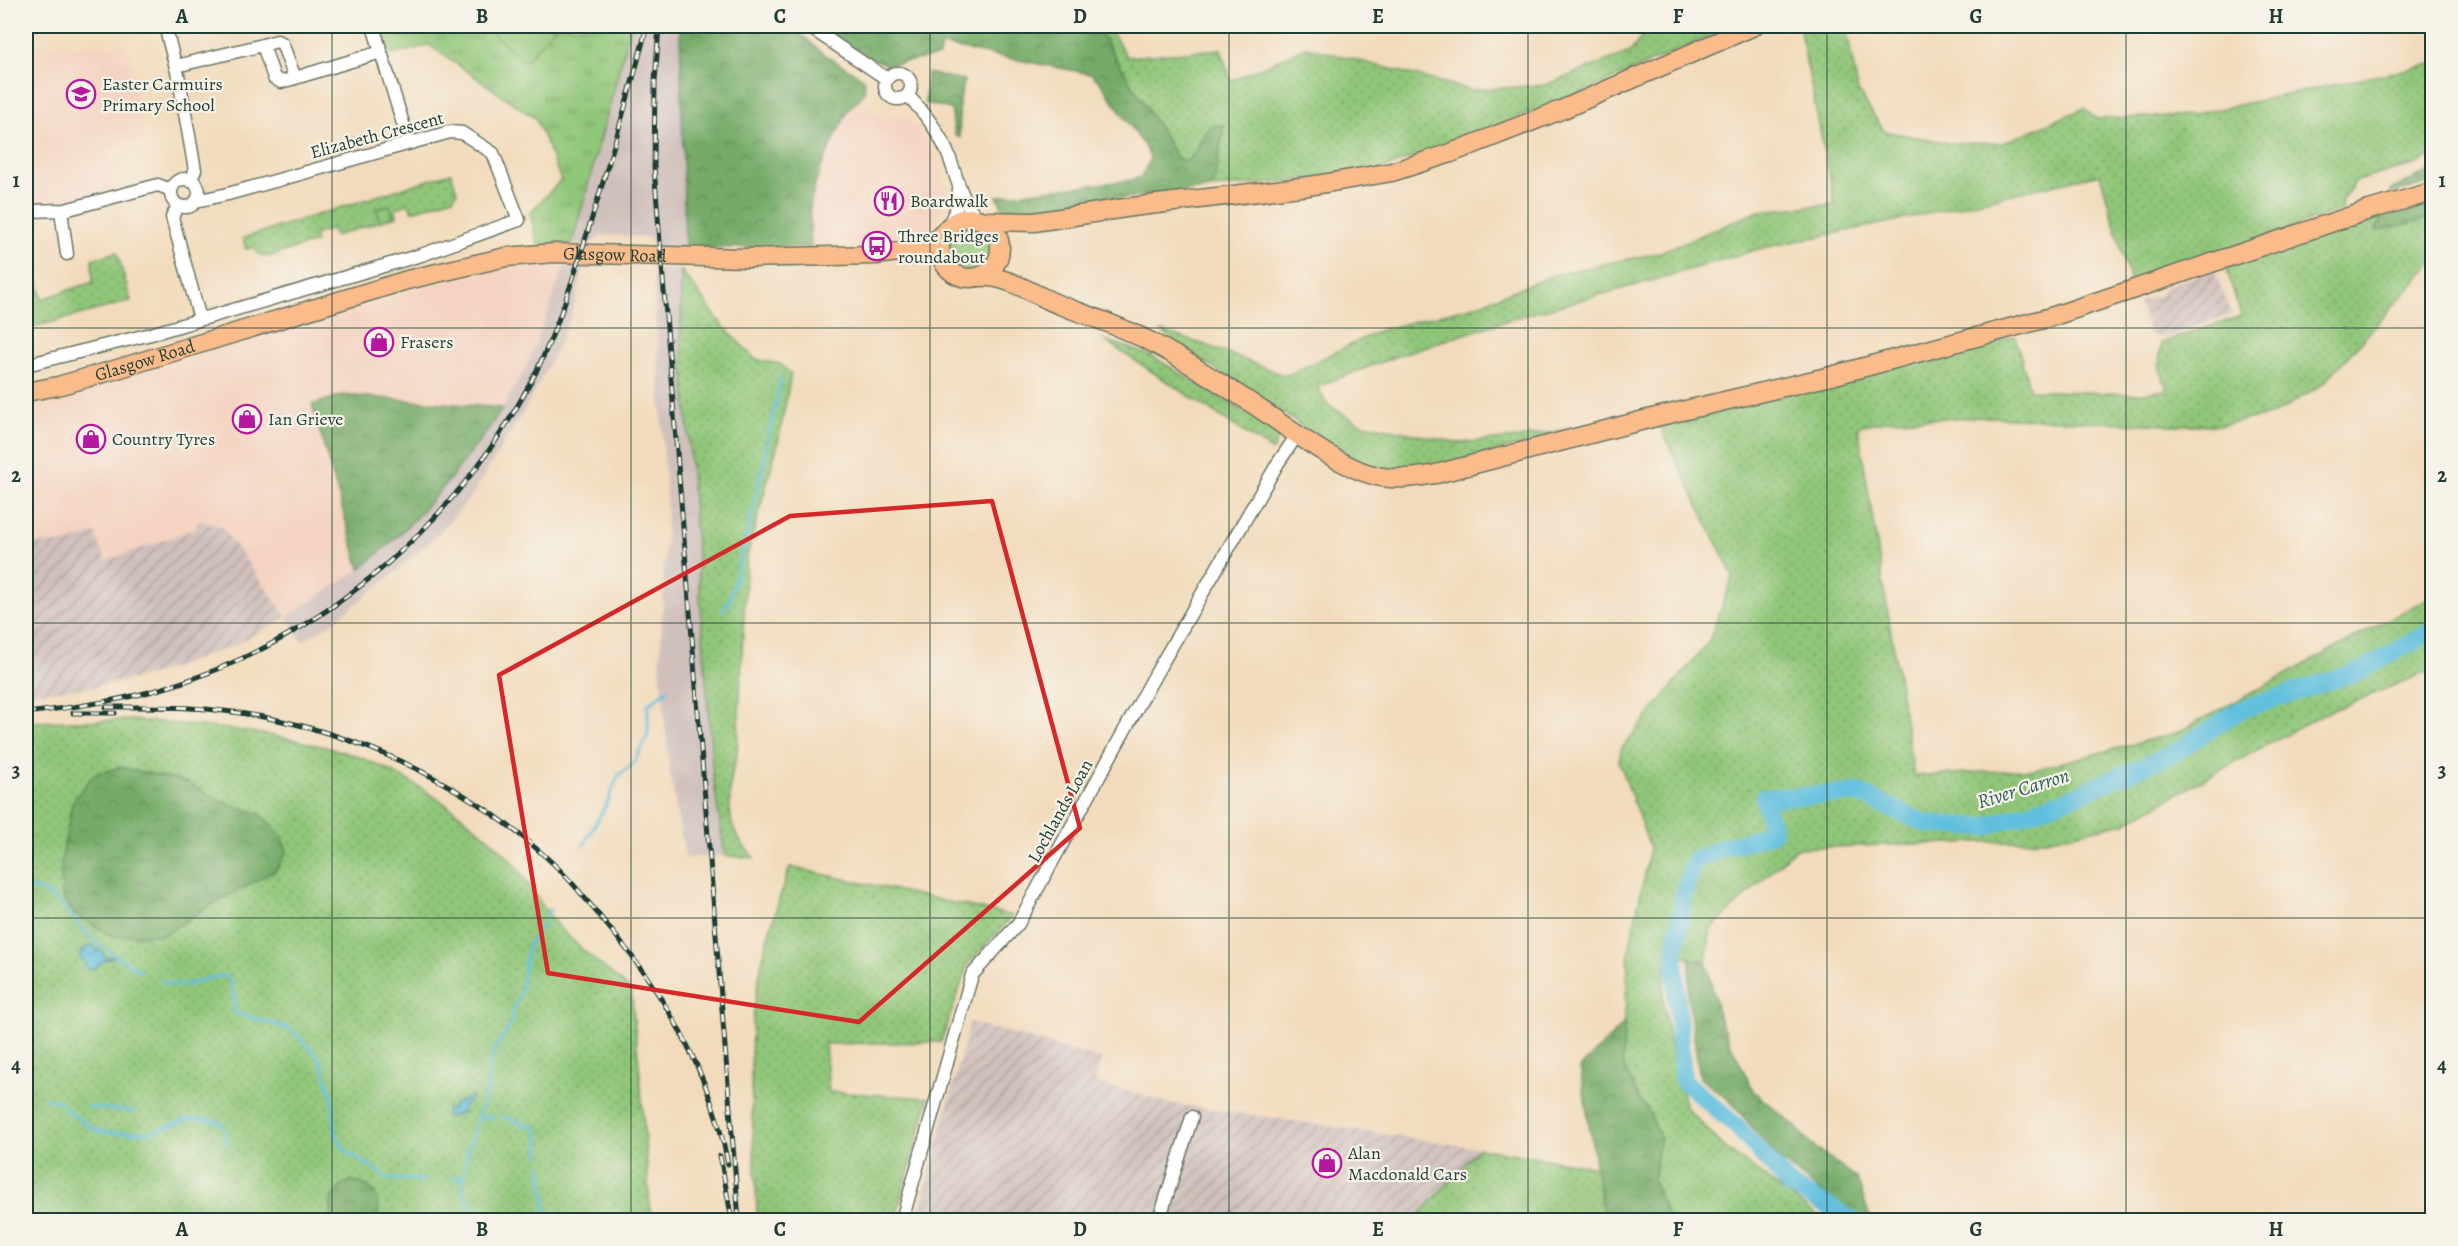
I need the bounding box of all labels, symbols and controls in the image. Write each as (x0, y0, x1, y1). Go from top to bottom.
text: A (175, 3, 189, 30)
text: B (476, 3, 488, 30)
text: C (774, 3, 786, 30)
text: D (1073, 3, 1087, 30)
text: E (1372, 3, 1384, 30)
text: F (1673, 3, 1684, 30)
text: G (1969, 3, 1983, 30)
text: H (2269, 3, 2284, 30)
place label: Easter Carmuirs Primary School (102, 72, 223, 117)
school or university icon: Easter Carmuirs Primary School (65, 78, 97, 110)
street label: Elizabeth Crescent (308, 106, 446, 164)
text: 1 (12, 167, 20, 194)
text: 1 (2438, 167, 2446, 194)
restaurant icon: Boardwalk (873, 185, 905, 217)
place label: Boardwalk (910, 189, 988, 213)
place label: Three Bridges roundabout (898, 224, 999, 269)
bus stop icon: Three Bridges roundabout (861, 230, 893, 262)
street label: Glasgow Road (563, 241, 667, 268)
shop icon: Frasers (363, 326, 395, 358)
place label: Frasers (400, 330, 453, 354)
street label: Glasgow Road (92, 334, 198, 387)
shop icon: Ian Grieve (231, 403, 263, 435)
place label: Ian Grieve (268, 407, 343, 431)
shop icon: Country Tyres (75, 423, 107, 455)
place label: Country Tyres (112, 427, 215, 451)
text: 2 (11, 462, 21, 489)
text: 2 (2437, 462, 2447, 489)
street label: Lochlands Loan (1022, 755, 1098, 867)
text: 3 (12, 757, 20, 784)
text: 3 (2438, 757, 2446, 784)
water label: River Carron (1974, 762, 2073, 815)
text: 4 (11, 1052, 21, 1079)
text: 4 (2437, 1052, 2447, 1079)
place label: Alan Macdonald Cars (1347, 1141, 1467, 1186)
shop icon: Alan Macdonald Cars (1311, 1147, 1343, 1179)
text: A (175, 1216, 189, 1243)
text: B (476, 1216, 488, 1243)
text: C (774, 1216, 786, 1243)
text: D (1073, 1216, 1087, 1243)
text: E (1372, 1216, 1384, 1243)
text: F (1673, 1216, 1684, 1243)
text: G (1969, 1216, 1983, 1243)
text: H (2269, 1216, 2284, 1243)

